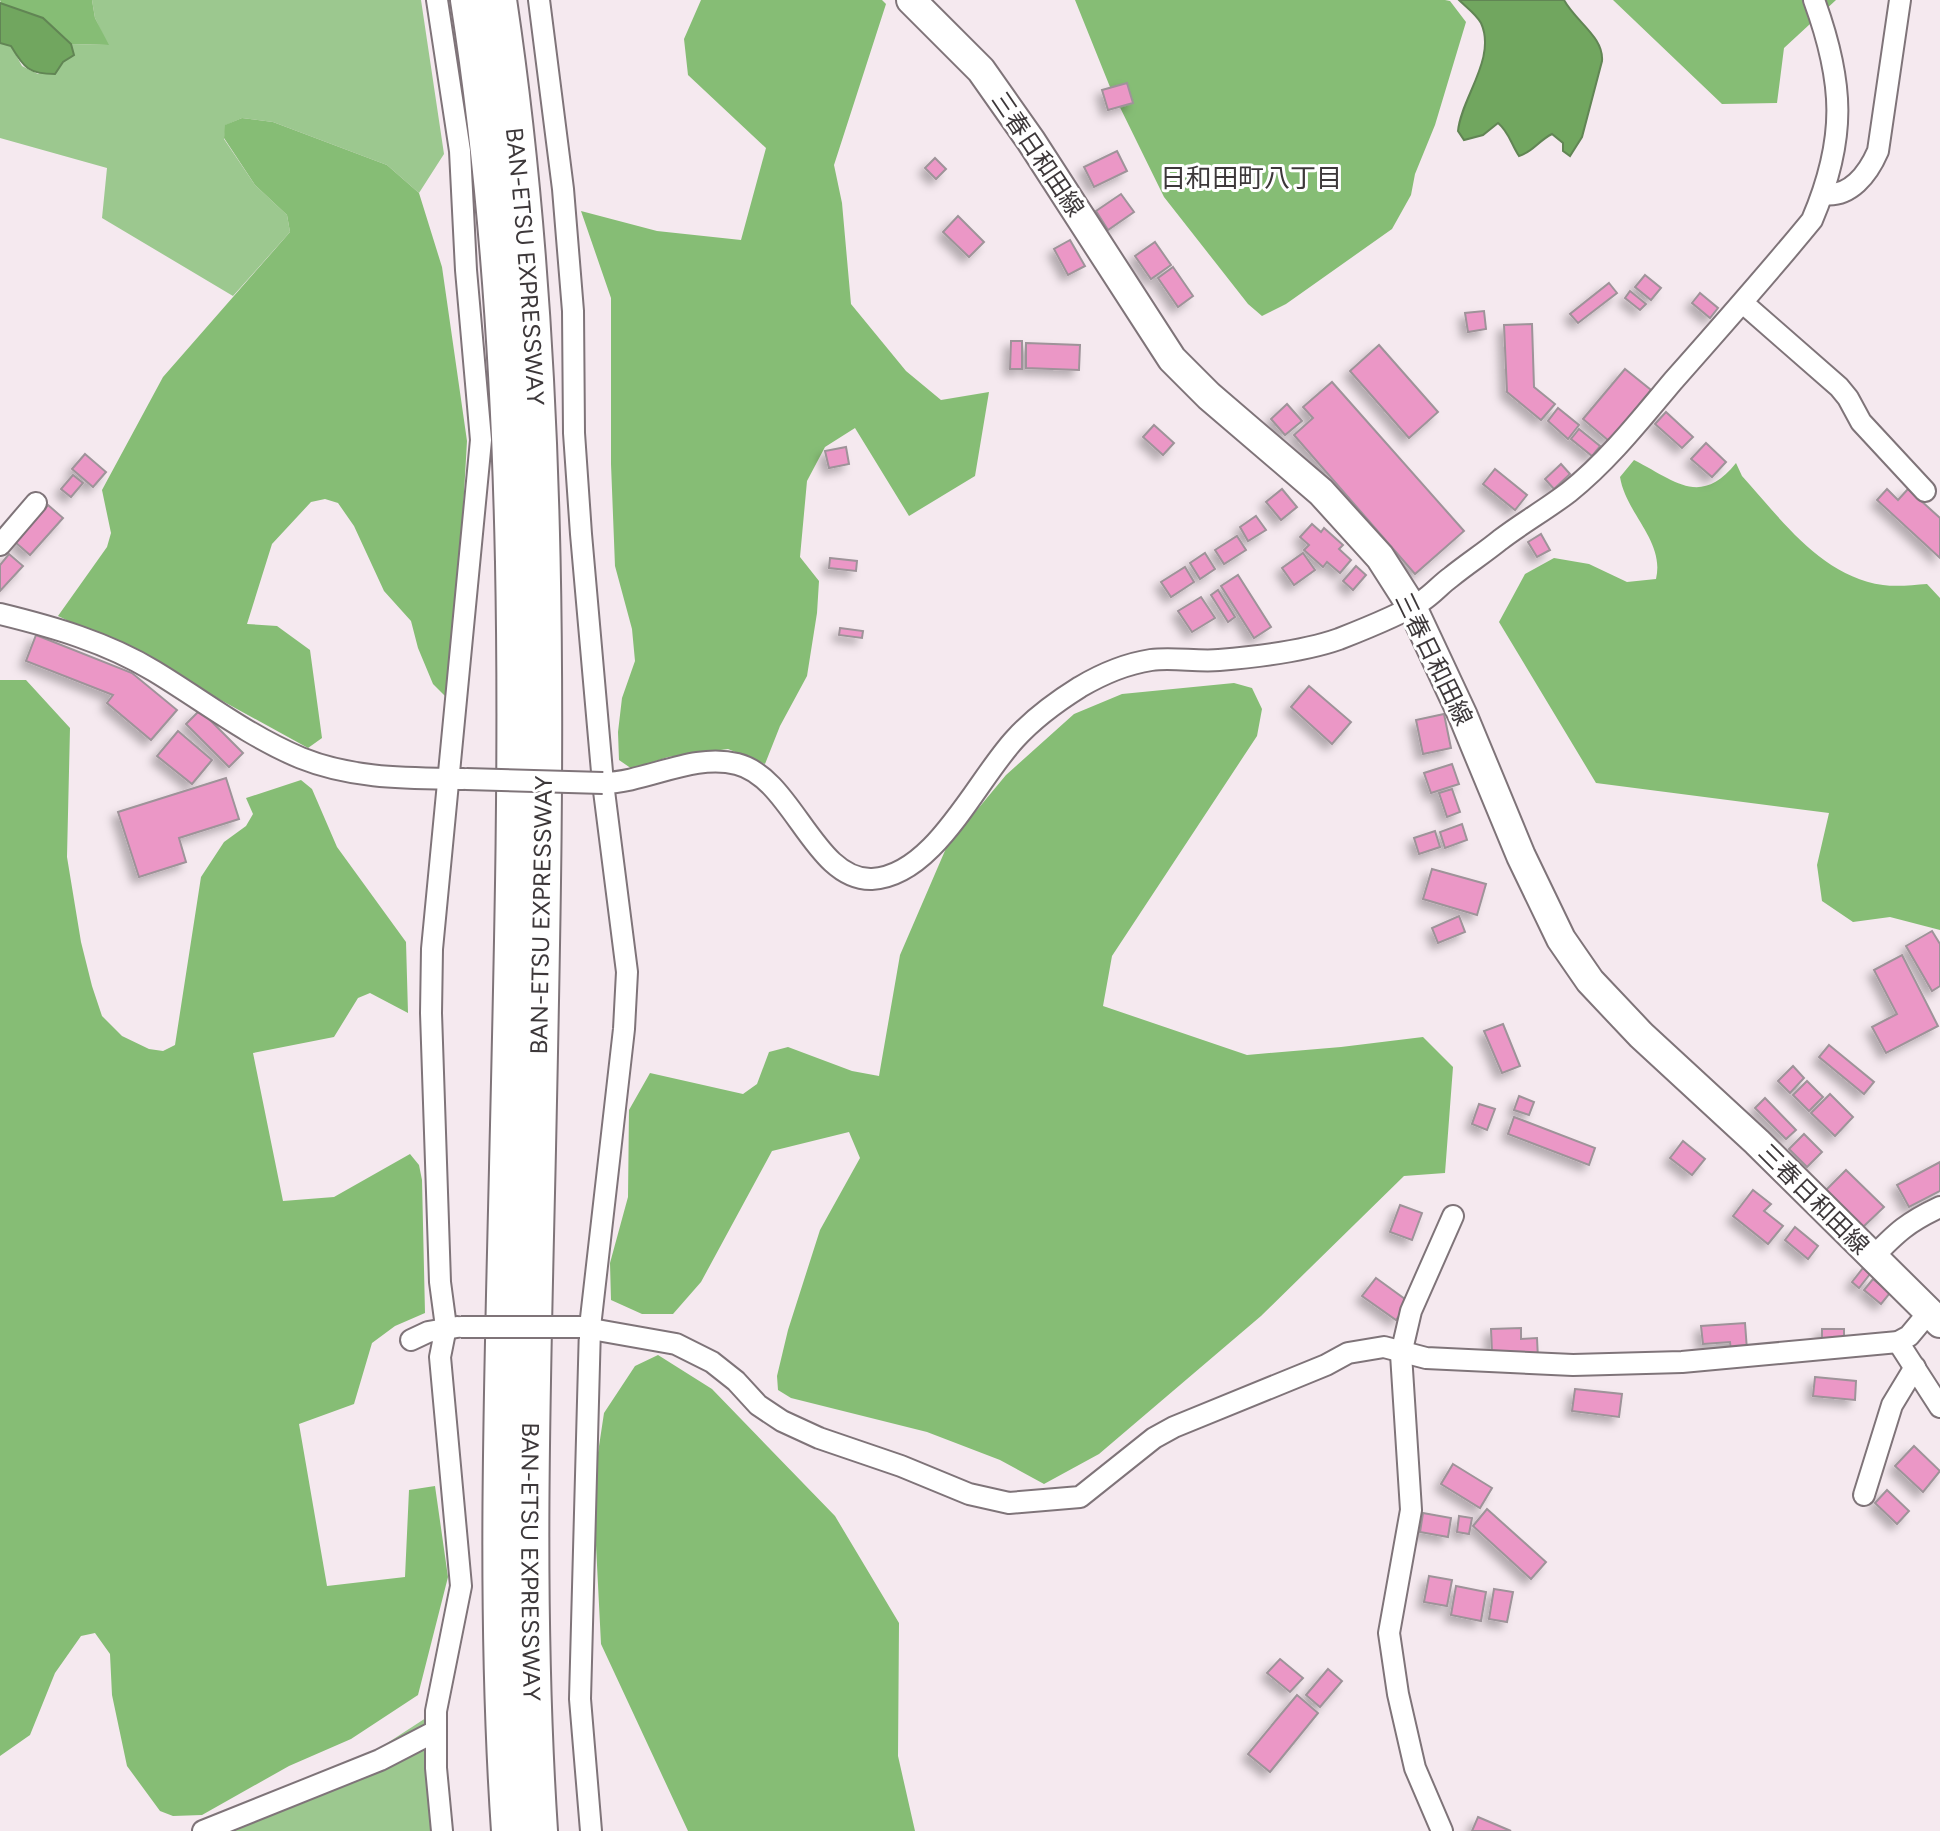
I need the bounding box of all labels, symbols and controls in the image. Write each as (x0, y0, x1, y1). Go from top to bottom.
street label: 三春日和田線 (986, 86, 1090, 222)
street label: BAN-ETSU EXPRESSWAY (500, 126, 551, 407)
district label: 日和田町八丁目 (1160, 162, 1342, 194)
street label: 三春日和田線 (1389, 588, 1479, 730)
street label: BAN-ETSU EXPRESSWAY (524, 775, 558, 1055)
street label: 三春日和田線 (1753, 1138, 1875, 1260)
street label: BAN-ETSU EXPRESSWAY (516, 1422, 547, 1702)

